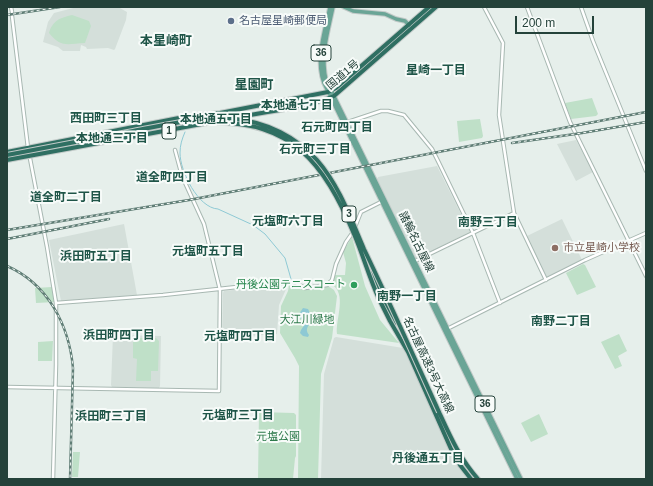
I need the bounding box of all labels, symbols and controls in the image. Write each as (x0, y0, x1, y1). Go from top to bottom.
scale bar (517, 8, 596, 34)
place label: 名古屋星崎郵便局 (239, 14, 327, 28)
marker: 名古屋星崎郵便局 (226, 16, 236, 26)
text: 200 m (522, 16, 555, 30)
district label: 本星崎町 (140, 33, 192, 49)
road number: 36 (311, 45, 331, 61)
street label: 国道1号 (324, 57, 362, 93)
district label: 星崎一丁目 (406, 64, 466, 78)
district label: 星園町 (235, 77, 273, 93)
district label: 本地通七丁目 (261, 99, 333, 113)
district label: 西田町三丁目 (70, 112, 142, 126)
district label: 本地通五丁目 (180, 113, 252, 127)
district label: 石元町四丁目 (301, 121, 373, 135)
road number: 1 (162, 123, 176, 139)
district label: 本地通三丁目 (76, 132, 148, 146)
district label: 石元町三丁目 (279, 143, 351, 157)
district label: 道全町四丁目 (136, 171, 208, 185)
district label: 道全町二丁目 (30, 191, 102, 205)
road number: 3 (342, 206, 356, 222)
street label: 諸輪名古屋線 (396, 209, 436, 275)
district label: 元塩町六丁目 (252, 215, 324, 229)
district label: 南野三丁目 (458, 216, 518, 230)
place label: 市立星崎小学校 (563, 241, 640, 255)
marker: 市立星崎小学校 (550, 243, 560, 253)
district label: 元塩町五丁目 (172, 245, 244, 259)
district label: 浜田町五丁目 (60, 250, 132, 264)
place label: 丹後公園テニスコート (236, 278, 346, 292)
marker: 丹後公園テニスコート (349, 280, 359, 290)
district label: 南野一丁目 (377, 290, 437, 304)
park label: 大江川緑地 (280, 313, 334, 327)
street label: 名古屋高速3号大高線 (400, 315, 456, 415)
district label: 南野二丁目 (531, 315, 591, 329)
district label: 浜田町四丁目 (83, 329, 155, 343)
district label: 元塩町四丁目 (204, 330, 276, 344)
road number: 36 (475, 396, 495, 412)
district label: 元塩町三丁目 (202, 409, 274, 423)
district label: 浜田町三丁目 (75, 410, 147, 424)
park label: 元塩公園 (256, 430, 300, 444)
district label: 丹後通五丁目 (392, 452, 464, 466)

